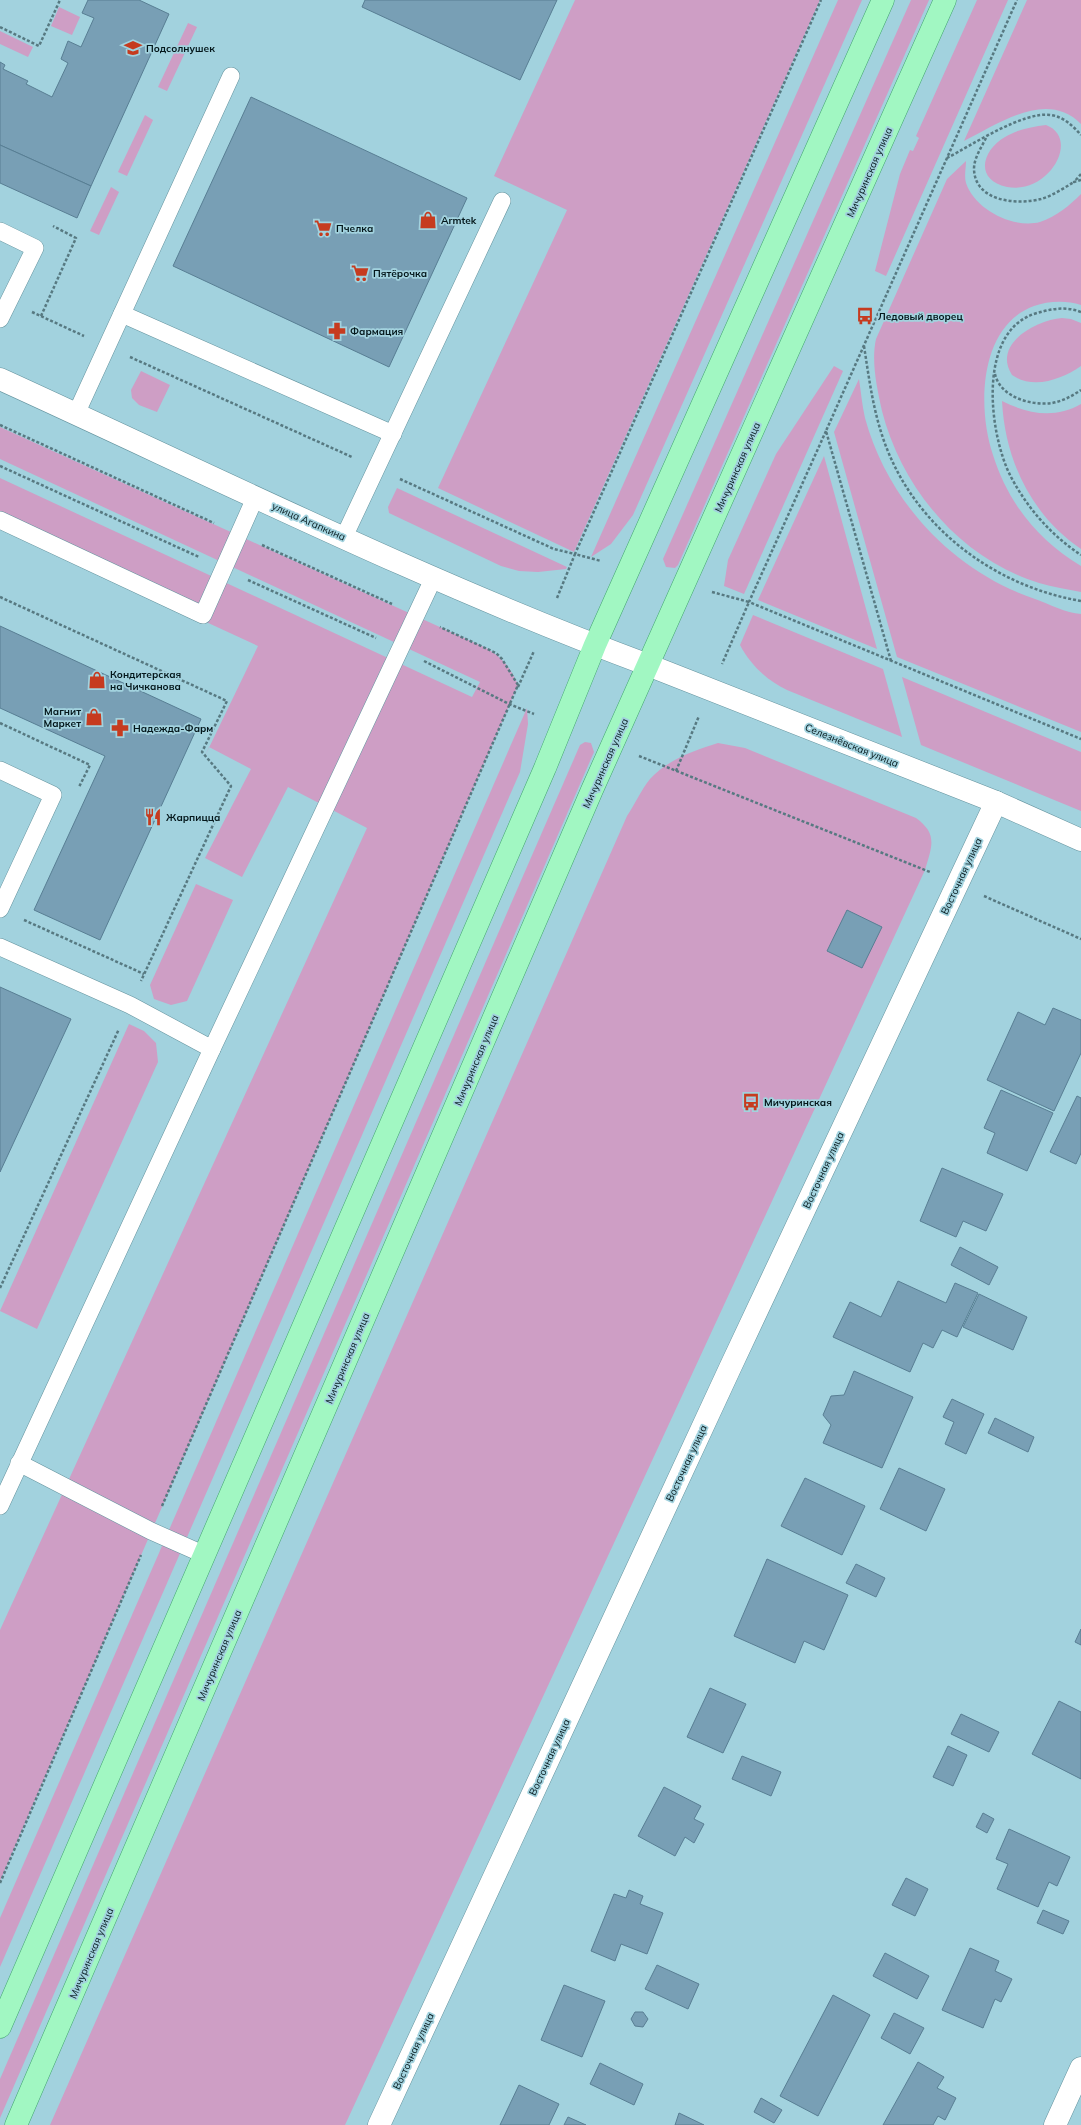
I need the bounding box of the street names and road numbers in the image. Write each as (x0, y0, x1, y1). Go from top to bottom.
street label: Мичуринская улица (844, 125, 895, 219)
street label: Мичуринская улица (712, 420, 763, 514)
street label: улица Агапкина (270, 499, 348, 543)
street label: Мичуринская улица (580, 716, 631, 810)
street label: Селезнёвская улица (803, 721, 900, 770)
street label: Восточная улица (938, 836, 985, 917)
street label: Мичуринская улица (451, 1013, 501, 1108)
street label: Восточная улица (800, 1130, 847, 1211)
street label: Мичуринская улица (322, 1311, 372, 1406)
street label: Восточная улица (663, 1423, 710, 1504)
street label: Мичуринская улица (194, 1608, 244, 1703)
street label: Восточная улица (526, 1717, 573, 1798)
street label: Мичуринская улица (66, 1906, 116, 2001)
street label: Восточная улица (390, 2011, 437, 2092)

